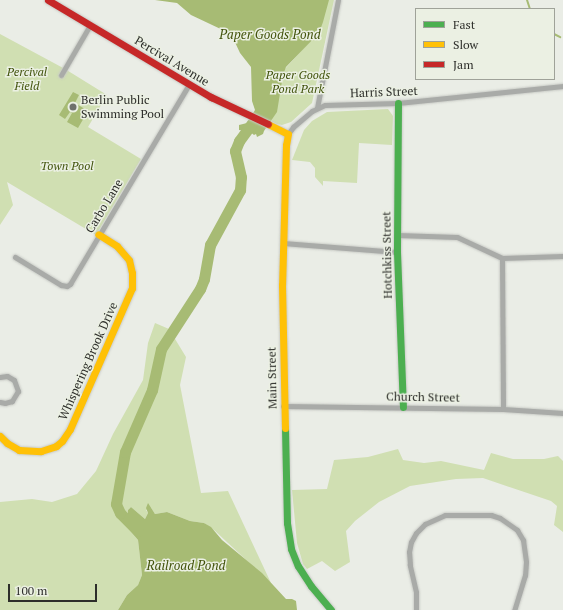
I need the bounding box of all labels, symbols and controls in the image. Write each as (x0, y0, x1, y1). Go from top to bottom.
legend (415, 8, 555, 80)
text: Fast (453, 17, 475, 32)
water label: Paper Goods Pond (219, 26, 321, 42)
street label: Percival Avenue (132, 33, 212, 89)
text: Slow (453, 37, 478, 52)
text: Jam (453, 57, 474, 72)
park label: Percival Field (7, 65, 47, 93)
park label: Paper Goods Pond Park (266, 68, 330, 96)
street label: Harris Street (350, 84, 418, 100)
place label: Berlin Public Swimming Pool (81, 93, 164, 121)
marker: Berlin Public Swimming Pool (68, 102, 78, 112)
park label: Town Pool (40, 159, 94, 173)
street label: Carbo Lane (82, 176, 126, 236)
street label: Hotchkiss Street (379, 211, 395, 299)
street label: Whispering Brook Drive (56, 300, 120, 422)
street label: Main Street (264, 347, 280, 409)
street label: Church Street (386, 389, 460, 405)
water label: Railroad Pond (146, 557, 226, 573)
scale bar (10, 576, 99, 602)
text: 100 m (15, 583, 47, 598)

